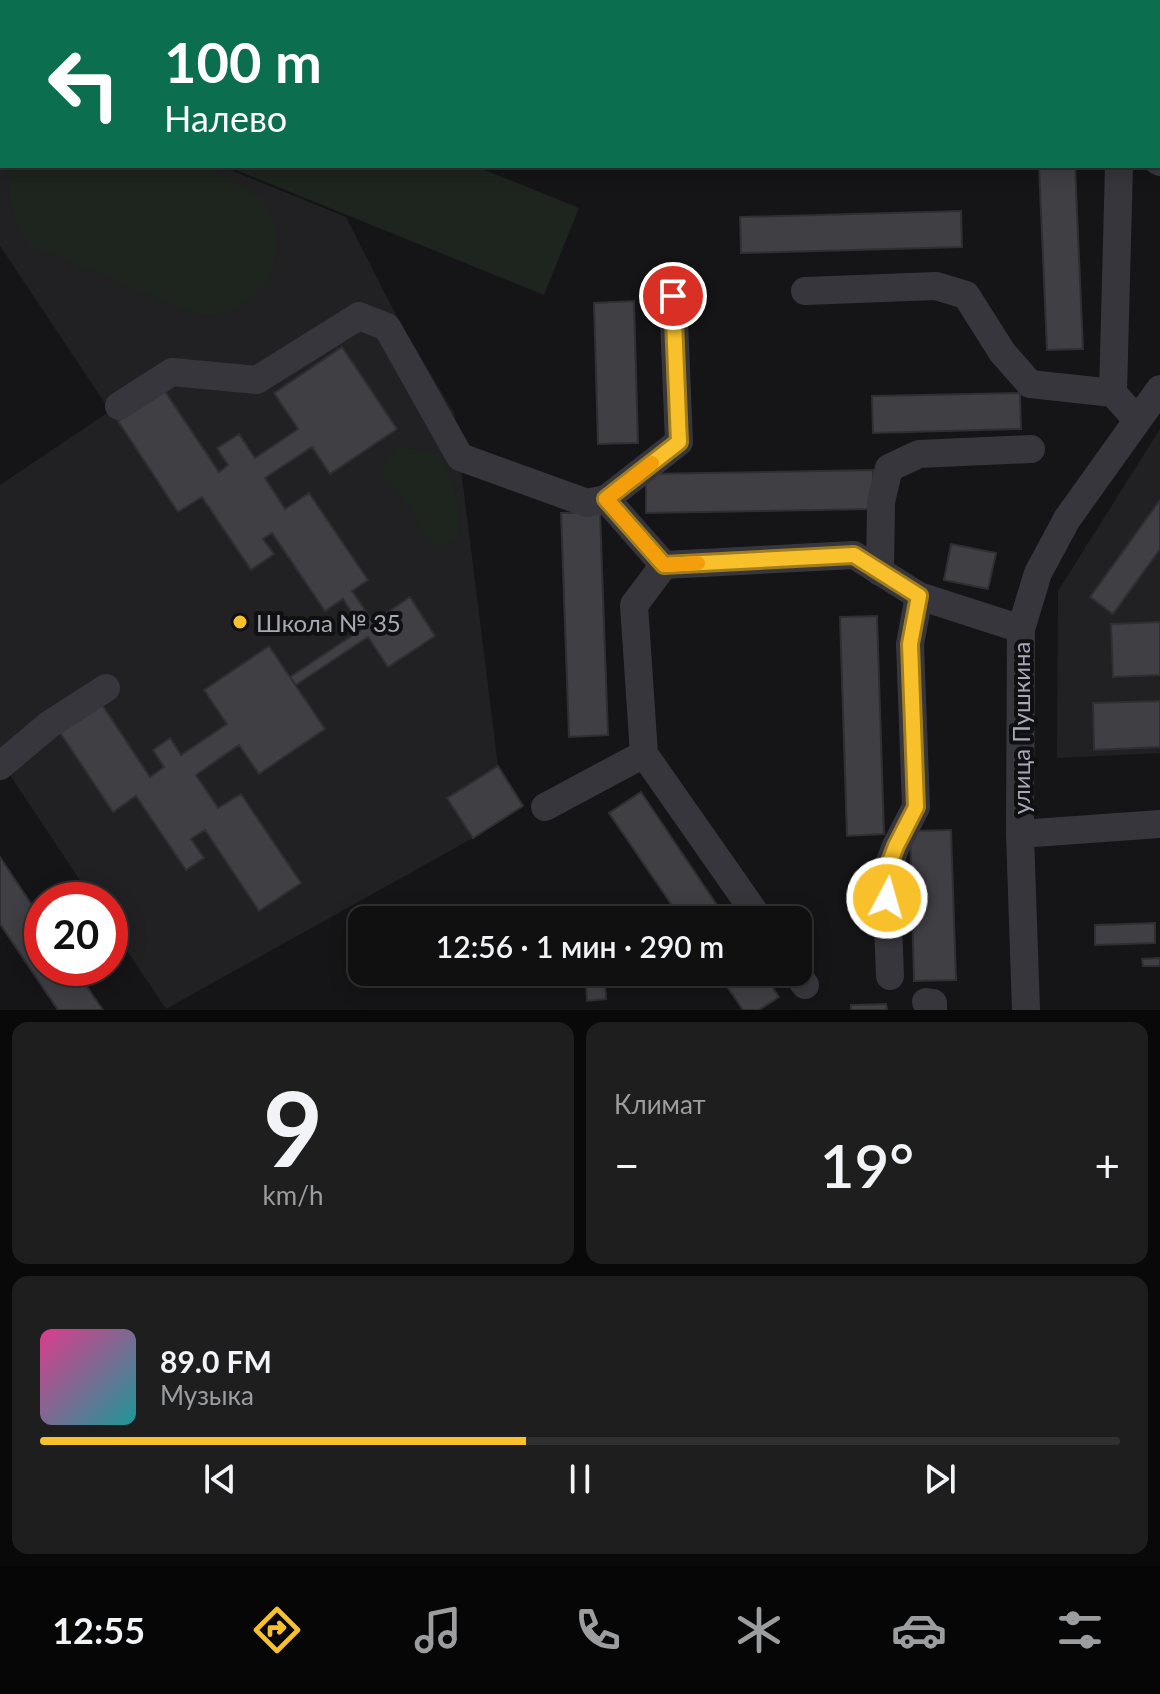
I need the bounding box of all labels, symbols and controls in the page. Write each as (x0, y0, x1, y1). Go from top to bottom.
text: 100 m (164, 28, 322, 95)
icon: left (32, 32, 136, 136)
text: Налево (164, 96, 287, 140)
pin (639, 262, 707, 330)
icon: arrive (651, 274, 695, 318)
place label: Школа № 35 (256, 608, 401, 637)
marker: Школа № 35 (231, 613, 249, 631)
street label: улица Пушкина (1006, 642, 1035, 814)
position arrow (845, 856, 929, 940)
speed limit sign: 20 (24, 882, 128, 986)
text: 12:56 · 1 мин · 290 m (436, 928, 724, 964)
text: 9 (263, 1064, 323, 1189)
text: Климат (614, 1088, 706, 1120)
text: 19° (820, 1129, 914, 1201)
text: − (614, 1139, 640, 1191)
text: + (1094, 1139, 1120, 1191)
text: km/h (263, 1179, 323, 1211)
text: 89.0 FM (160, 1343, 272, 1379)
text: Музыка (160, 1379, 254, 1411)
icon: previous (198, 1457, 242, 1501)
icon: pause (558, 1457, 602, 1501)
icon: next (918, 1457, 962, 1501)
icon: directions (249, 1602, 305, 1658)
icon: music (410, 1602, 466, 1658)
icon: phone (570, 1602, 626, 1658)
icon: climate (731, 1602, 787, 1658)
icon: car (891, 1602, 947, 1658)
icon: filters (1052, 1602, 1108, 1658)
text: 12:55 (52, 1608, 145, 1652)

